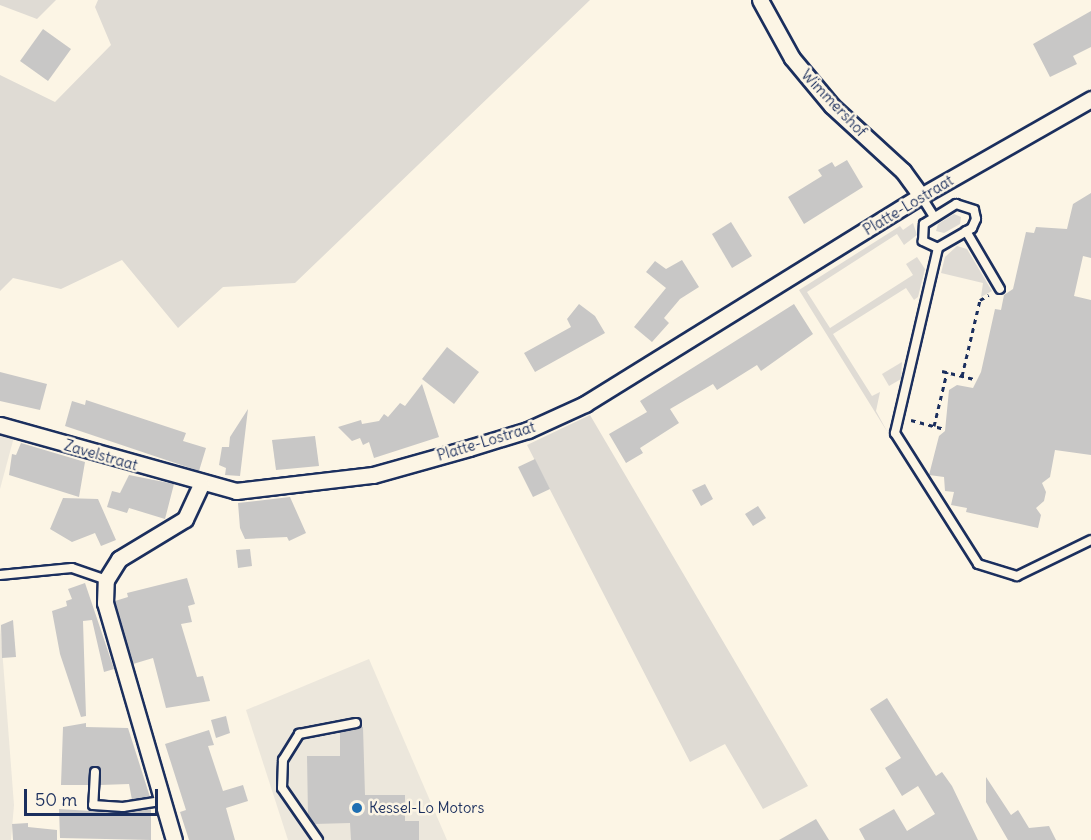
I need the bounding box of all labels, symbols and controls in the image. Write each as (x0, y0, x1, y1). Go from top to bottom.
street label: Wimmershof (798, 66, 870, 140)
street label: Platte-Lostraat (860, 171, 956, 239)
street label: Platte-Lostraat (435, 418, 537, 464)
street label: Zavelstraat (62, 436, 140, 474)
scale bar (27, 777, 160, 815)
text: 50 m (35, 788, 77, 811)
place label: Kessel-Lo Motors (369, 799, 484, 817)
marker: Kessel-Lo Motors (350, 801, 364, 815)

